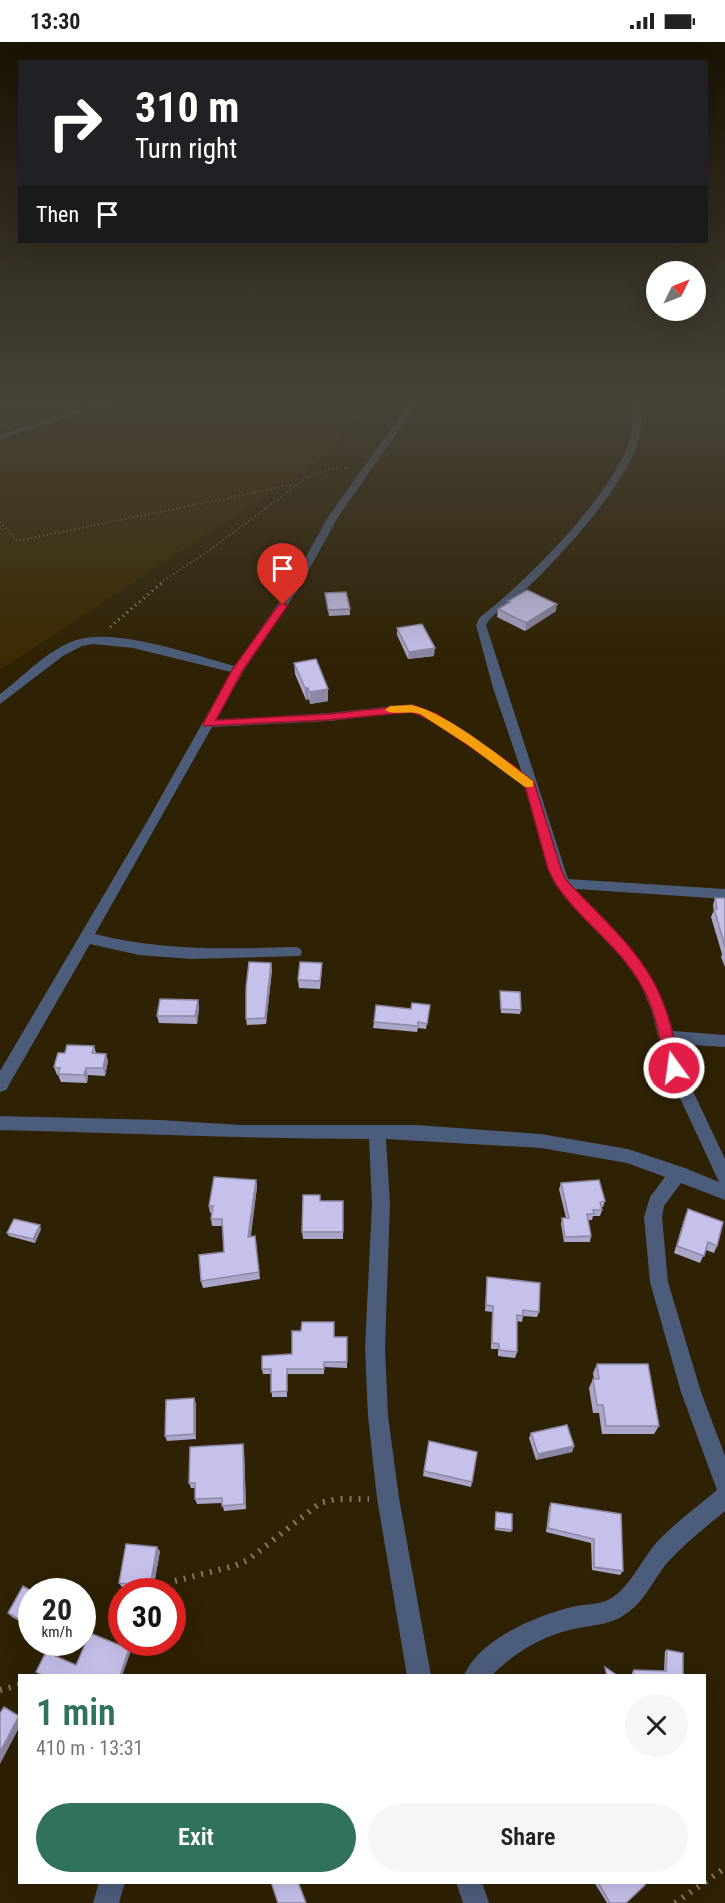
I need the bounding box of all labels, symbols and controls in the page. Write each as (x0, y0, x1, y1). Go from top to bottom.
text: 13:30 (30, 9, 81, 34)
text: 310 m (135, 83, 240, 132)
icon: right (36, 84, 114, 162)
text: Turn right (135, 133, 237, 165)
icon: arrive (91, 198, 124, 231)
text: Then (36, 202, 79, 227)
north arrow (646, 261, 706, 321)
map controls (646, 261, 706, 321)
pin (257, 543, 308, 605)
icon: arrive (266, 552, 299, 585)
position arrow (642, 1036, 706, 1100)
speed limit sign: 30 (108, 1578, 186, 1656)
text: 20 (42, 1592, 72, 1627)
text: km/h (42, 1623, 72, 1641)
text: 1 min (36, 1692, 116, 1734)
button: close (625, 1694, 688, 1757)
text: 410 m · 13:31 (36, 1736, 143, 1760)
button: Exit (36, 1803, 356, 1872)
button: Share (368, 1803, 688, 1872)

